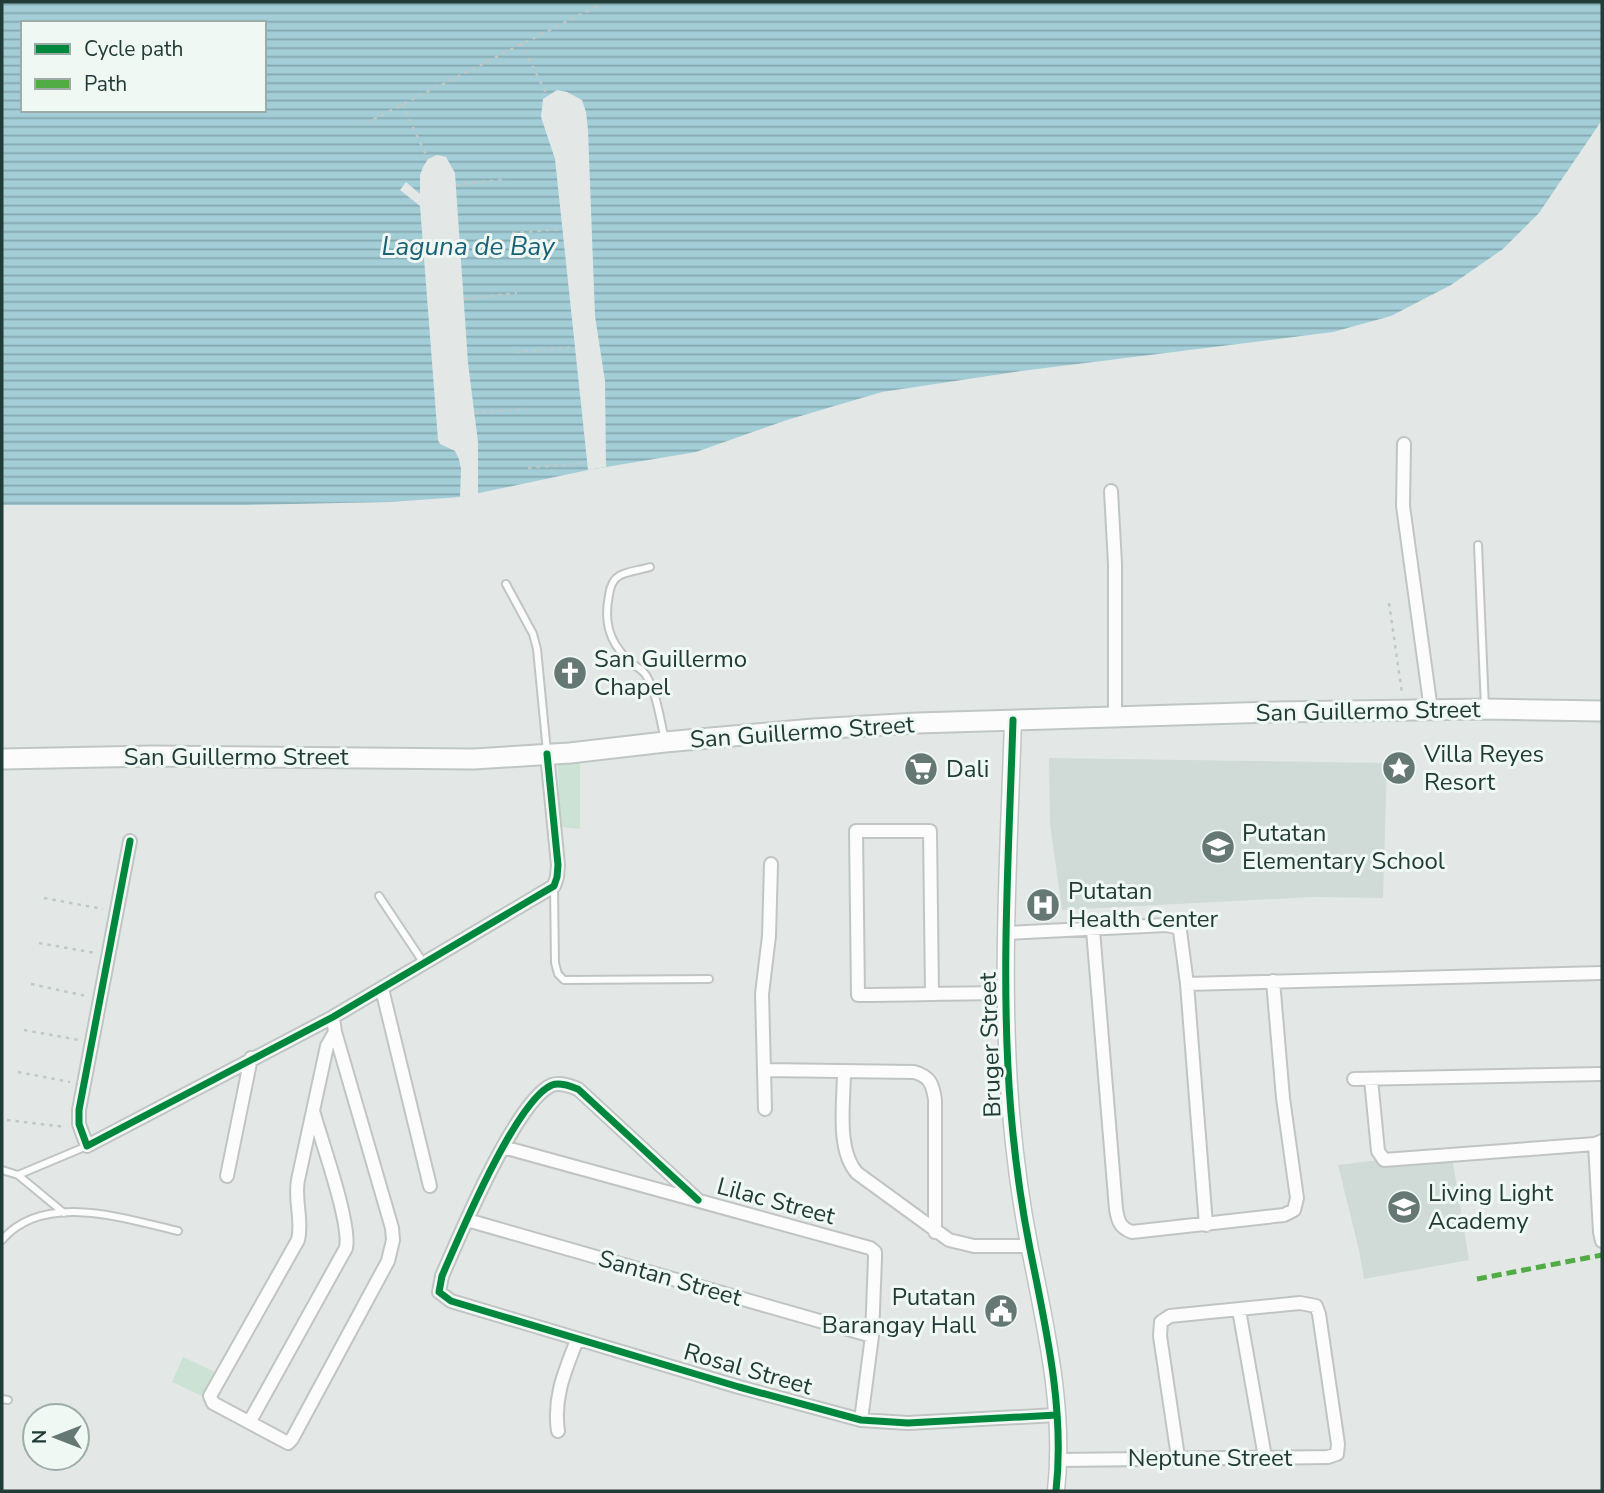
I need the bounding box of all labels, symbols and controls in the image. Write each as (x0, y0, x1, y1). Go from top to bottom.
legend (21, 21, 266, 112)
text: Cycle path (84, 35, 183, 63)
text: Path (84, 70, 127, 98)
water label: Laguna de Bay (381, 229, 556, 264)
place label: San Guillermo Chapel (594, 643, 747, 703)
church icon: San Guillermo Chapel (551, 654, 589, 692)
street label: San Guillermo Street (1255, 693, 1481, 729)
street label: San Guillermo Street (689, 708, 916, 756)
place label: Villa Reyes Resort (1423, 738, 1544, 798)
street label: San Guillermo Street (124, 741, 349, 773)
place icon: Villa Reyes Resort (1380, 749, 1418, 787)
supermarket icon: Dali (902, 750, 940, 788)
place label: Dali (946, 753, 989, 785)
place label: Putatan Elementary School (1242, 817, 1445, 877)
school or university icon: Putatan Elementary School (1199, 828, 1237, 866)
place label: Putatan Health Center (1068, 875, 1219, 935)
hospital icon: Putatan Health Center (1024, 886, 1062, 924)
street label: Bruger Street (971, 971, 1009, 1118)
street label: Lilac Street (713, 1170, 839, 1232)
place label: Living Light Academy (1428, 1177, 1554, 1237)
school or university icon: Living Light Academy (1385, 1188, 1423, 1226)
street label: Santan Street (595, 1242, 746, 1314)
place label: Putatan Barangay Hall (822, 1281, 976, 1341)
public building icon: Putatan Barangay Hall (982, 1292, 1020, 1330)
street label: Rosal Street (680, 1335, 816, 1403)
north arrow (21, 1402, 91, 1472)
text: N (27, 1430, 53, 1444)
street label: Neptune Street (1128, 1442, 1293, 1474)

